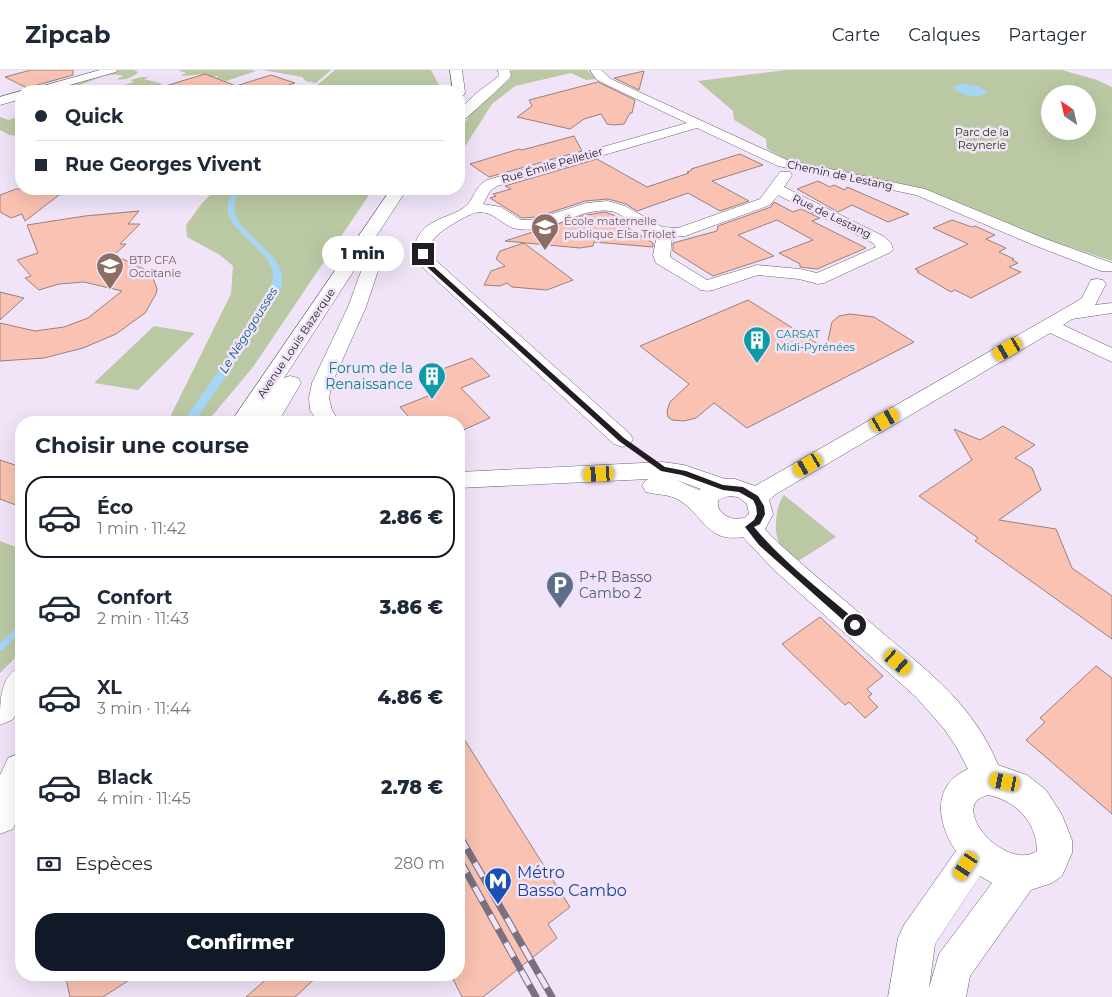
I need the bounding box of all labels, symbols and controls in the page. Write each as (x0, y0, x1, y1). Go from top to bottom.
text: Zipcab (25, 20, 110, 49)
text: Carte (832, 24, 880, 46)
text: Calques (908, 24, 980, 46)
text: Partager (1008, 24, 1087, 46)
north arrow (1041, 85, 1096, 140)
map controls (1041, 85, 1096, 140)
text: Quick (65, 105, 123, 128)
park label: Parc de la Reynerie (955, 125, 1009, 152)
street label: Rue Émile Pelletier (500, 144, 604, 186)
text: Rue Georges Vivent (65, 153, 262, 176)
street label: Chemin de Lestang (786, 157, 894, 193)
street label: Rue de Lestang (790, 191, 874, 241)
school or university icon: École maternelle publique Elsa Triolet (530, 212, 560, 251)
place label: École maternelle publique Elsa Triolet (564, 214, 677, 241)
callout: 1 min (323, 236, 406, 272)
route end (412, 243, 434, 265)
text: 1 min (341, 244, 385, 263)
school or university icon: BTP CFA Occitanie (95, 251, 125, 290)
place label: BTP CFA Occitanie (129, 253, 181, 280)
water label: Le Négogousses (215, 284, 281, 376)
street label: Avenue Louis Bazerque (254, 285, 338, 400)
building icon: CARSAT Midi-Pyrénées (742, 325, 772, 364)
place label: CARSAT Midi-Pyrénées (776, 327, 856, 354)
car (991, 335, 1024, 363)
place label: Forum de la Renaissance (325, 359, 413, 393)
building icon: Forum de la Renaissance (417, 361, 447, 400)
car (868, 406, 901, 434)
text: Choisir une course (35, 432, 249, 459)
car (791, 451, 824, 479)
car (583, 466, 614, 482)
icon: car (37, 495, 82, 540)
text: Éco (97, 496, 133, 519)
text: 2.86 € (380, 506, 443, 529)
text: 1 min · 11:42 (97, 519, 186, 538)
place label: P+R Basso Cambo 2 (579, 568, 652, 602)
parking icon: P+R Basso Cambo 2 (545, 570, 575, 609)
icon: car (37, 585, 82, 630)
text: Confort (97, 586, 172, 609)
text: 3.86 € (380, 596, 443, 619)
text: 2 min · 11:43 (97, 609, 189, 628)
route start (844, 614, 866, 636)
car (881, 646, 914, 678)
icon: car (37, 675, 82, 720)
text: XL (97, 676, 122, 699)
text: 4.86 € (378, 686, 443, 709)
text: 3 min · 11:44 (97, 699, 191, 718)
icon: car (37, 765, 82, 810)
text: Black (97, 766, 153, 789)
car (988, 772, 1021, 792)
text: 2.78 € (381, 776, 443, 799)
text: 4 min · 11:45 (97, 789, 191, 808)
car (951, 849, 980, 883)
icon: cash (35, 850, 63, 878)
text: Espèces (75, 852, 152, 875)
text: 280 m (394, 854, 445, 873)
place label: Métro Basso Cambo (517, 863, 627, 900)
metro station icon: Métro Basso Cambo (483, 866, 513, 905)
button: Confirmer (35, 913, 445, 971)

